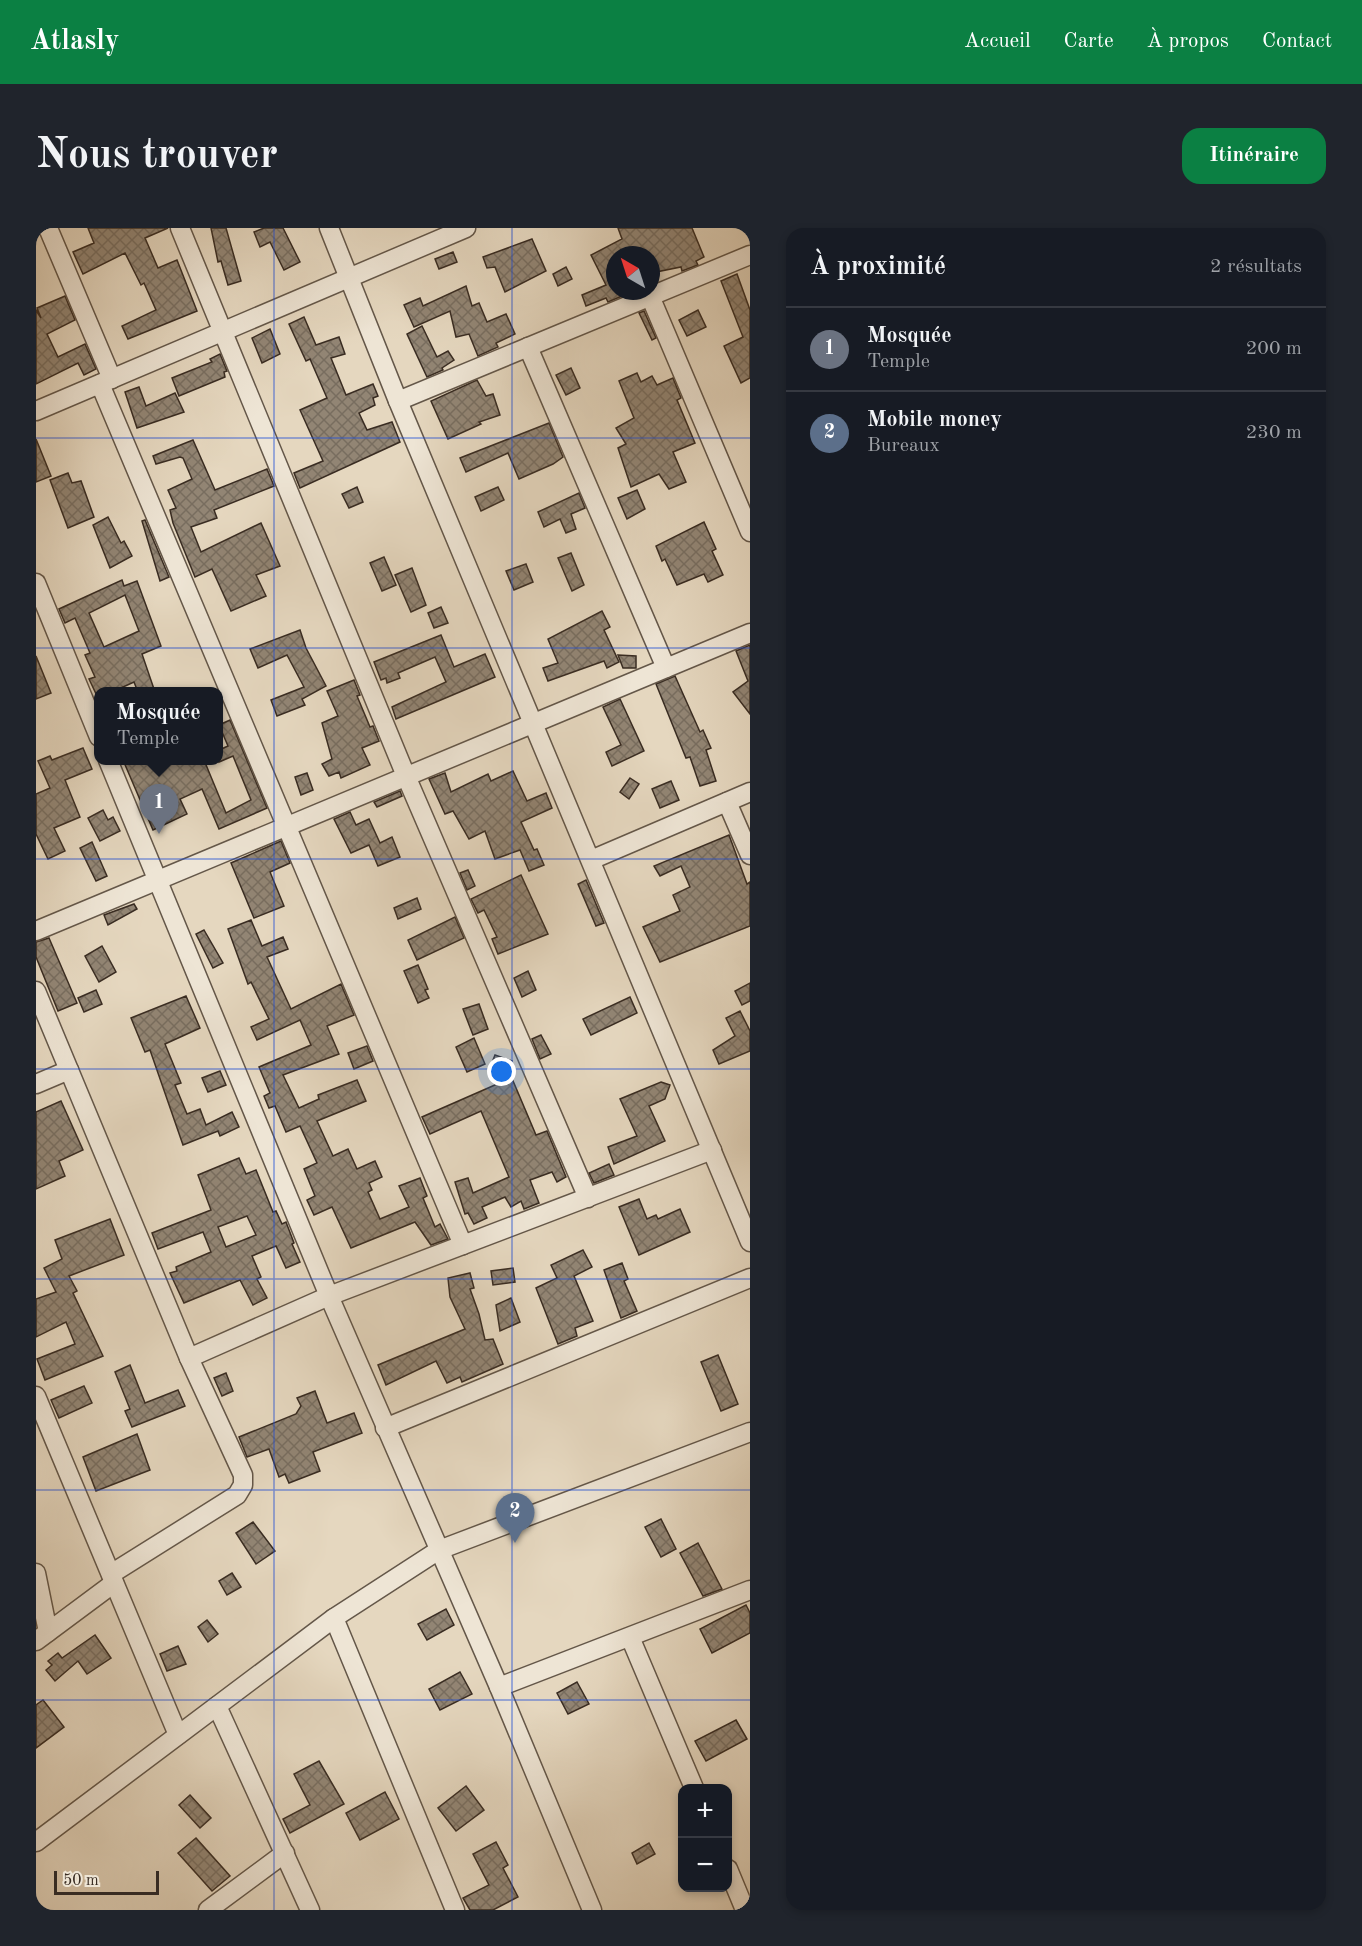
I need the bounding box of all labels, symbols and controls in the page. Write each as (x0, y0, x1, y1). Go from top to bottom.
text: Atlasly (30, 28, 120, 56)
text: Accueil (964, 31, 1031, 52)
text: Carte (1064, 31, 1114, 52)
text: À propos (1147, 31, 1229, 52)
text: Contact (1262, 31, 1332, 52)
button: Itinéraire (1182, 128, 1326, 184)
text: Nous trouver (36, 135, 278, 177)
north arrow (606, 246, 660, 300)
text: À proximité (810, 254, 946, 280)
text: 2 résultats (1210, 257, 1302, 277)
text: Mosquée (867, 325, 952, 347)
text: 1 (824, 339, 835, 359)
text: 200 m (1246, 339, 1302, 359)
text: Temple (867, 352, 930, 372)
text: Mobile money (867, 409, 1002, 431)
text: 2 (824, 423, 835, 443)
text: 230 m (1246, 423, 1302, 443)
text: Bureaux (867, 436, 940, 456)
popup (94, 687, 223, 765)
text: Mosquée (116, 702, 201, 724)
text: Temple (116, 729, 179, 749)
pin: 1 (140, 784, 178, 834)
your location (487, 1057, 516, 1086)
pin: 2 (496, 1494, 534, 1543)
map controls (678, 1784, 732, 1892)
button: + (678, 1784, 732, 1838)
button: − (678, 1838, 732, 1892)
scale bar (54, 1868, 159, 1896)
text: 50 m (63, 1873, 99, 1889)

